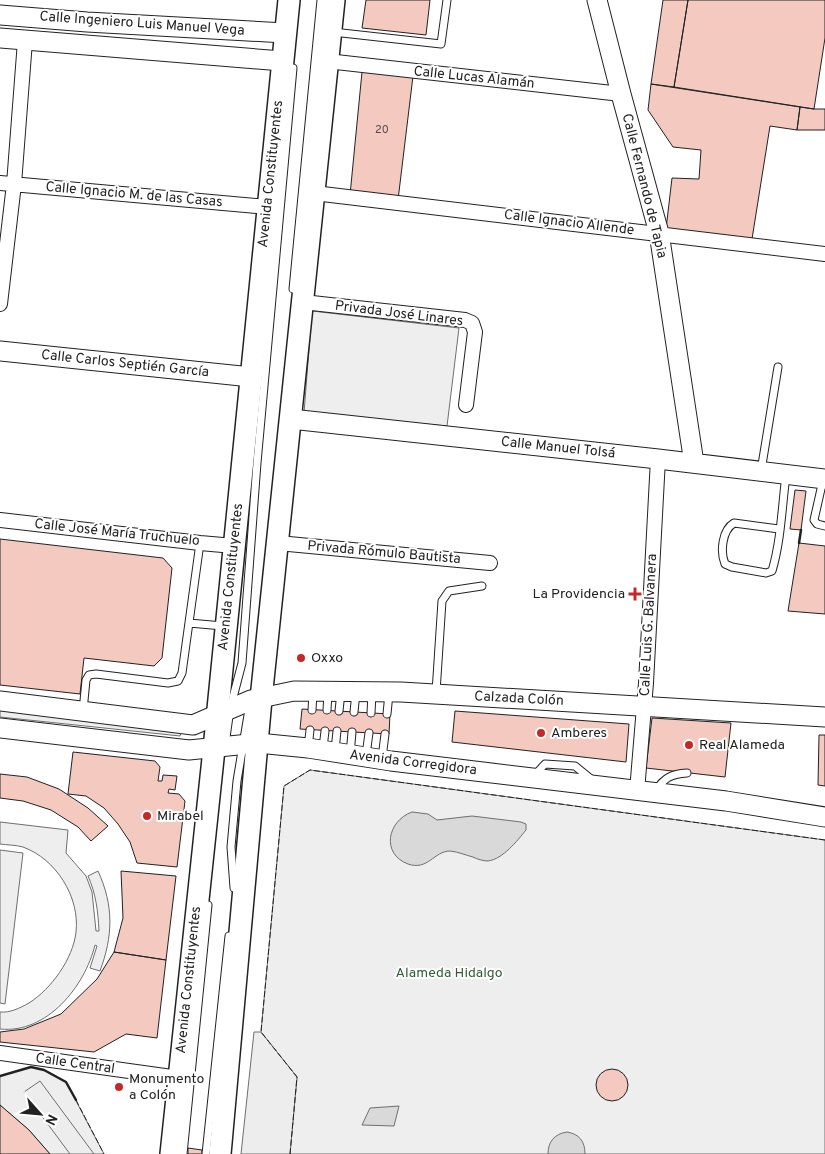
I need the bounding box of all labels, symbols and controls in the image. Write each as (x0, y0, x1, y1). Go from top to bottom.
street label: Calle Ingeniero Luis Manuel Vega (39, 8, 245, 40)
street label: Calle Lucas Alamán (413, 63, 535, 93)
street label: Avenida Constituyentes (255, 99, 287, 249)
street label: Calle Fernando de Tapia (618, 112, 670, 260)
house number: 20 (375, 123, 389, 137)
street label: Calle Ignacio M. de las Casas (45, 179, 223, 211)
street label: Calle Ignacio Allende (503, 207, 635, 239)
street label: Privada José Linares (334, 298, 464, 330)
street label: Calle Carlos Septién García (40, 347, 210, 381)
street label: Calle Manuel Tolsá (500, 434, 616, 462)
street label: Avenida Constituyentes (215, 502, 247, 652)
street label: Calle José María Truchuelo (33, 516, 201, 550)
street label: Privada Rómulo Bautista (307, 538, 461, 568)
street label: Calle Luis G. Balvanera (637, 553, 661, 697)
place label: La Providencia (533, 586, 625, 603)
marker: La Providencia (629, 588, 641, 600)
place label: Oxxo (311, 650, 343, 667)
marker: Oxxo (295, 652, 307, 664)
street label: Calzada Colón (474, 688, 564, 710)
place label: Amberes (551, 725, 607, 742)
marker: Amberes (535, 727, 547, 739)
place label: Real Alameda (699, 737, 785, 754)
marker: Real Alameda (683, 739, 695, 751)
street label: Avenida Corregidora (348, 747, 478, 779)
place label: Mirabel (157, 808, 204, 825)
marker: Mirabel (141, 810, 153, 822)
street label: Avenida Constituyentes (173, 905, 205, 1055)
park label: Alameda Hidalgo (396, 965, 503, 982)
street label: Calle Central (34, 1050, 116, 1078)
place label: Monumento a Colón (129, 1071, 204, 1104)
marker: Monumento a Colón (113, 1081, 125, 1093)
north arrow (15, 1089, 65, 1139)
text: N (40, 1111, 60, 1128)

